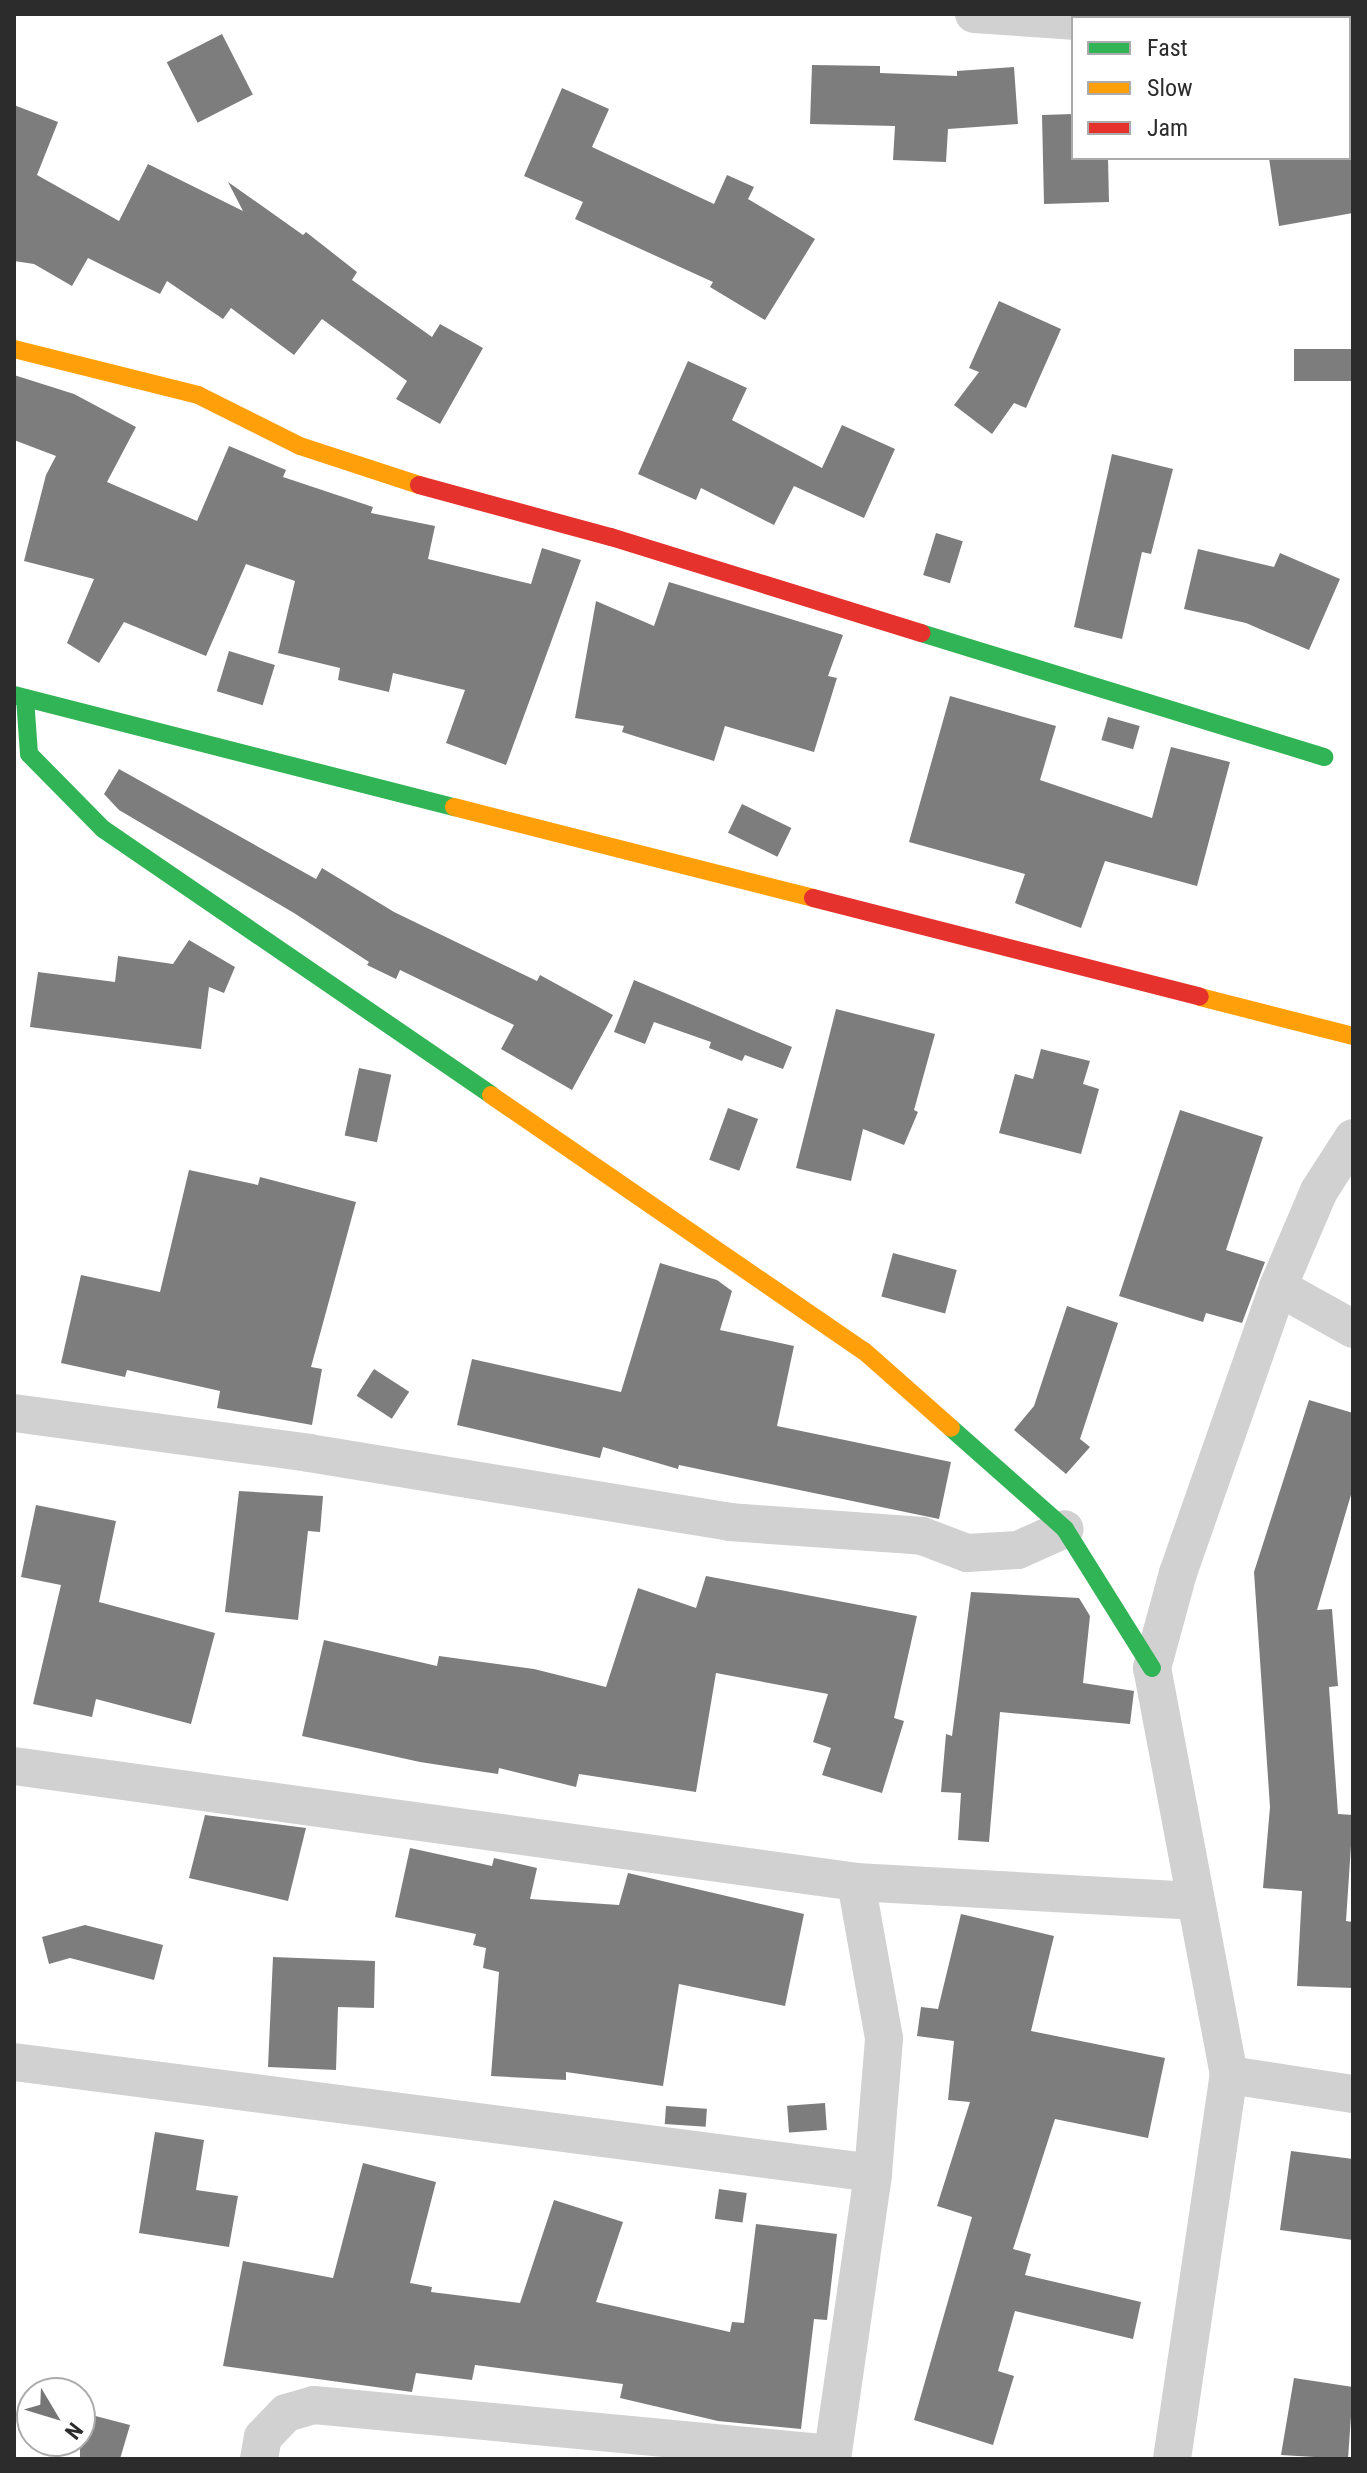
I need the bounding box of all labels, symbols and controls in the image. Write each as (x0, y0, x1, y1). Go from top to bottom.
legend (1071, 16, 1351, 160)
text: Fast (1147, 34, 1188, 62)
text: Slow (1147, 74, 1193, 102)
text: Jam (1147, 114, 1188, 142)
north arrow (16, 2377, 96, 2457)
text: N (60, 2418, 88, 2444)

